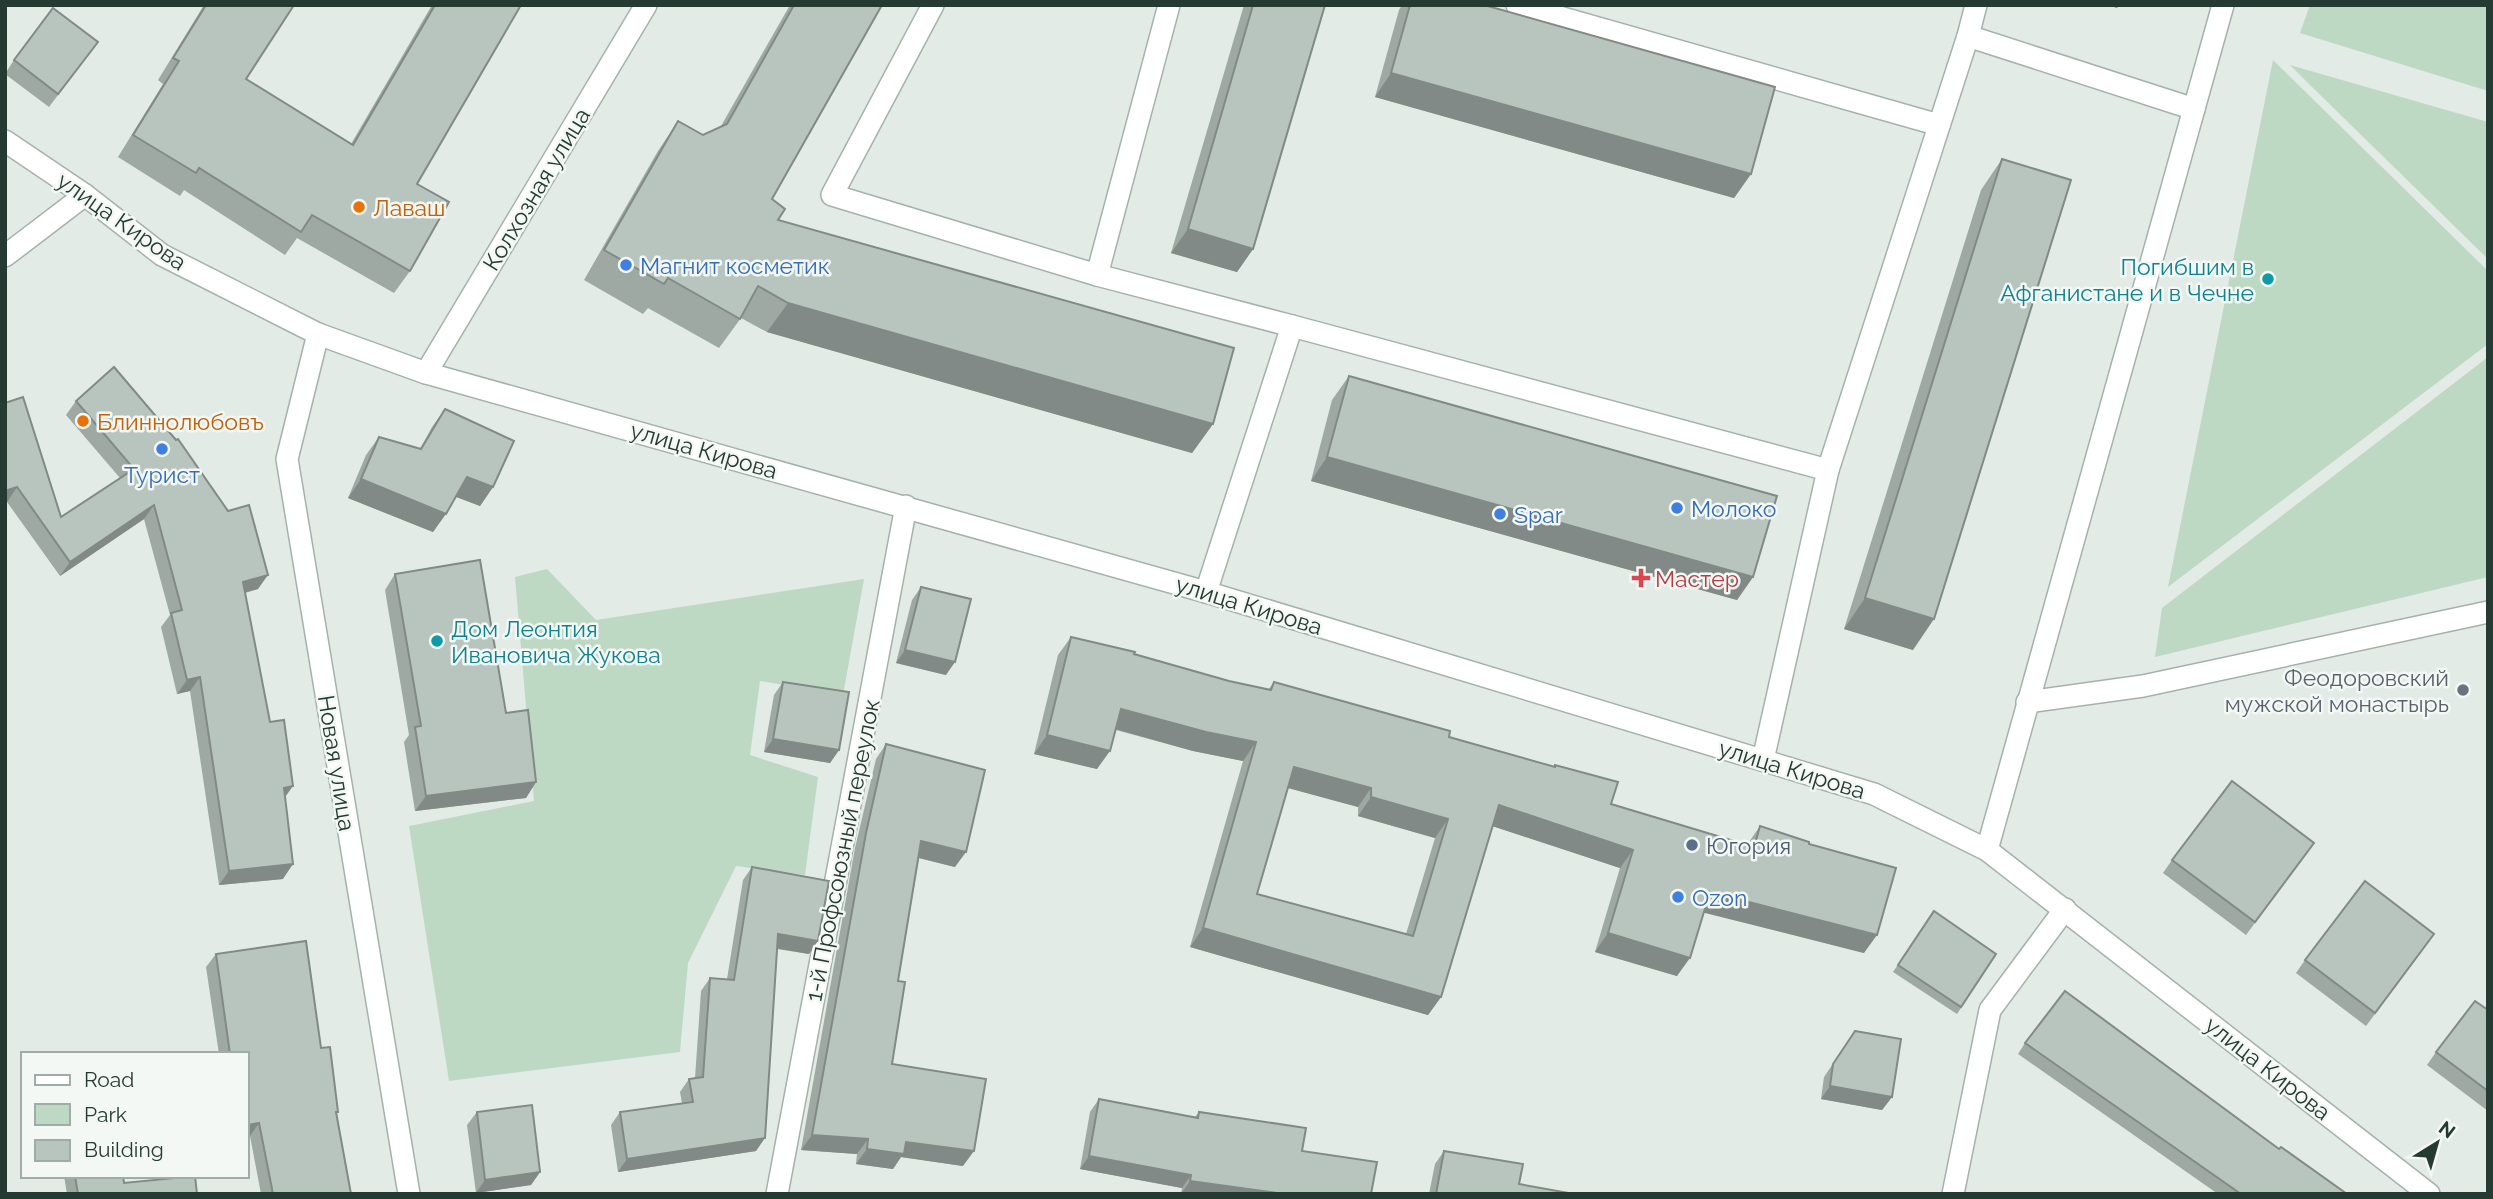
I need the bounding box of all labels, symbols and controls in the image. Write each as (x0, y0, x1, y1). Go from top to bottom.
street label: Колхозная улица (477, 103, 595, 275)
street label: улица Кирова (52, 166, 192, 276)
place label: Лаваш (373, 194, 445, 221)
marker: Лаваш (351, 199, 367, 215)
place label: Магнит косметик (640, 252, 830, 279)
place label: Погибшим в Афганистане и в Чечне (2000, 253, 2254, 306)
marker: Магнит косметик (618, 257, 634, 273)
marker: Погибшим в Афганистане и в Чечне (2260, 271, 2276, 287)
place label: Блиннолюбовъ (97, 408, 264, 435)
marker: Блиннолюбовъ (75, 413, 91, 429)
street label: улица Кирова (627, 416, 781, 484)
marker: Турист (154, 441, 170, 457)
place label: Турист (124, 461, 200, 488)
place label: Молоко (1691, 495, 1776, 522)
marker: Молоко (1669, 500, 1685, 516)
place label: Spar (1514, 501, 1563, 528)
marker: Spar (1492, 506, 1508, 522)
place label: Мастер (1655, 565, 1739, 592)
street label: улица Кирова (1172, 570, 1326, 640)
marker: Мастер (1633, 570, 1649, 586)
place label: Дом Леонтия Ивановича Жукова (451, 615, 661, 668)
marker: Дом Леонтия Ивановича Жукова (429, 633, 445, 649)
place label: Феодоровский мужской монастырь (2225, 664, 2449, 717)
marker: Феодоровский мужской монастырь (2455, 682, 2471, 698)
street label: Новая улица (313, 693, 361, 833)
street label: 1-й Профсоюзный переулок (799, 696, 885, 1004)
street label: улица Кирова (1715, 734, 1869, 804)
place label: Югория (1706, 832, 1791, 859)
marker: Югория (1684, 837, 1700, 853)
place label: Ozon (1692, 884, 1747, 911)
marker: Ozon (1670, 889, 1686, 905)
street label: улица Кирова (2200, 1011, 2336, 1125)
legend (21, 1052, 248, 1178)
text: Road (84, 1067, 134, 1092)
text: Park (84, 1102, 127, 1127)
north arrow (2402, 1108, 2472, 1178)
text: N (2435, 1116, 2460, 1143)
text: Building (84, 1137, 164, 1162)

